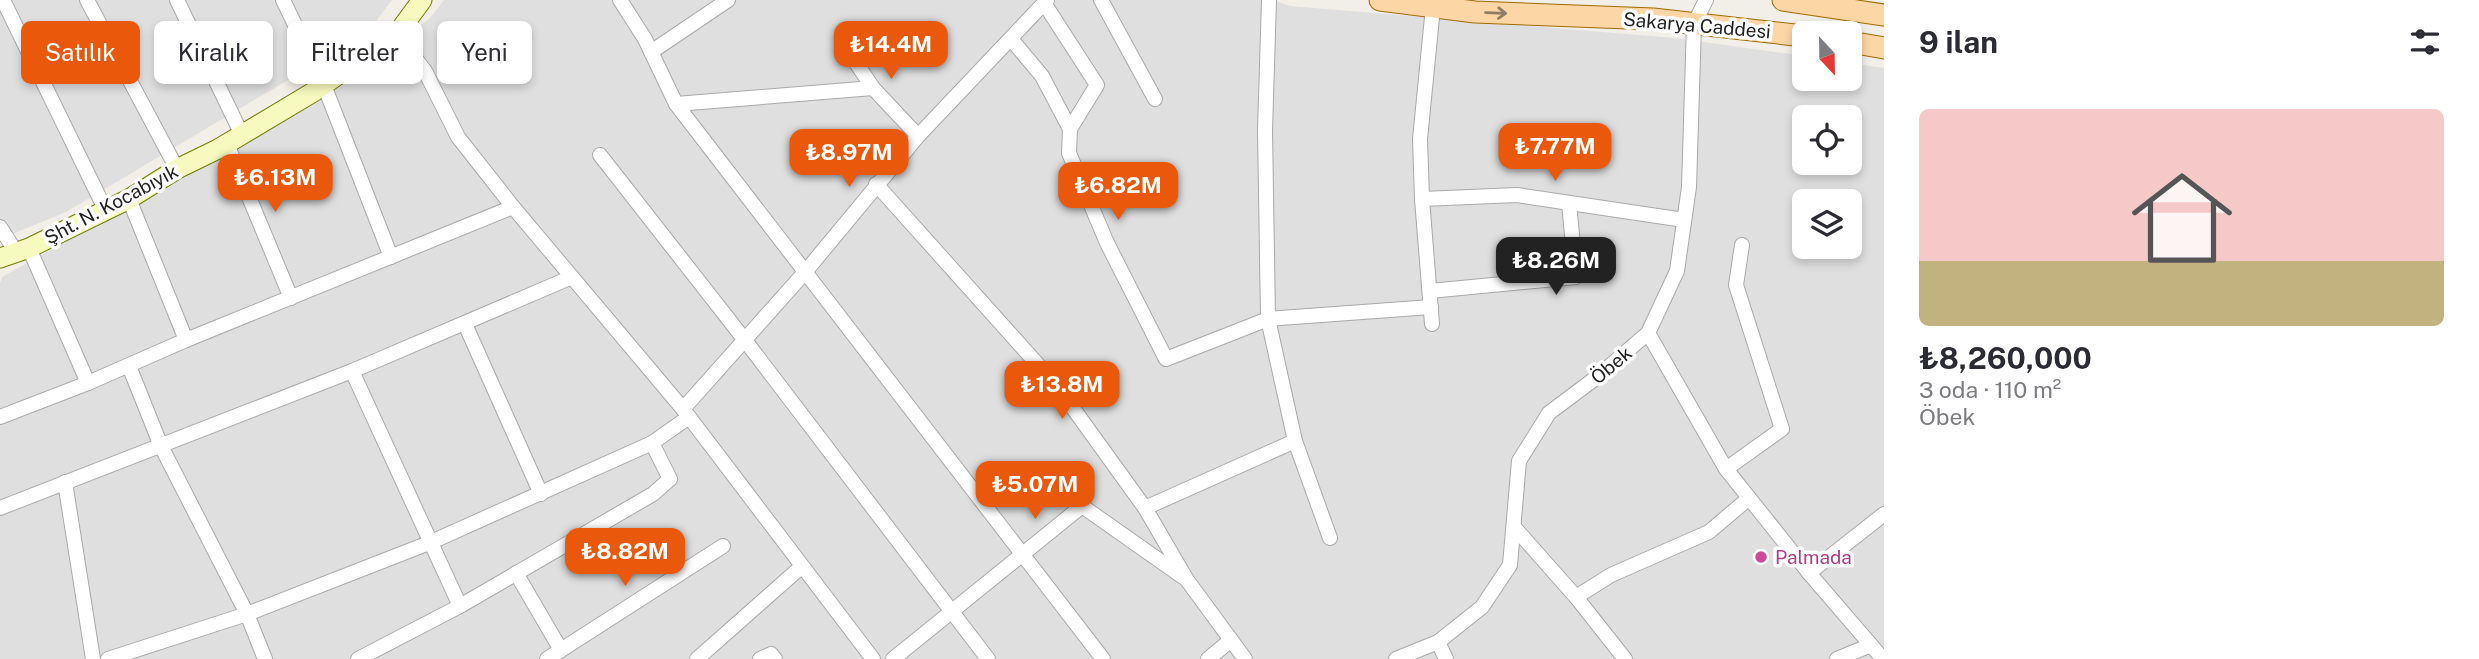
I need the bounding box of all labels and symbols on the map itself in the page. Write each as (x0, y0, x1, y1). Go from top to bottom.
one-way arrow (1484, 7, 1507, 20)
street label: Sakarya Caddesi (1622, 8, 1772, 42)
north arrow (1792, 21, 1862, 91)
pin: ₺14.4M (834, 22, 948, 81)
pin: ₺7.77M (1498, 124, 1612, 183)
pin: ₺8.97M (792, 130, 906, 189)
pin: ₺6.13M (218, 154, 332, 214)
street label: Şht. N. Kocabıyık (41, 159, 182, 248)
pin: ₺6.82M (1061, 162, 1175, 222)
pin: ₺8.26M (1499, 238, 1613, 297)
street label: Öbek (1586, 341, 1636, 388)
pin: ₺13.8M (1005, 362, 1119, 421)
pin: ₺5.07M (978, 462, 1092, 521)
pin: ₺8.82M (568, 528, 682, 588)
place label: Palmada (1775, 546, 1852, 568)
marker: Palmada (1753, 549, 1769, 565)

